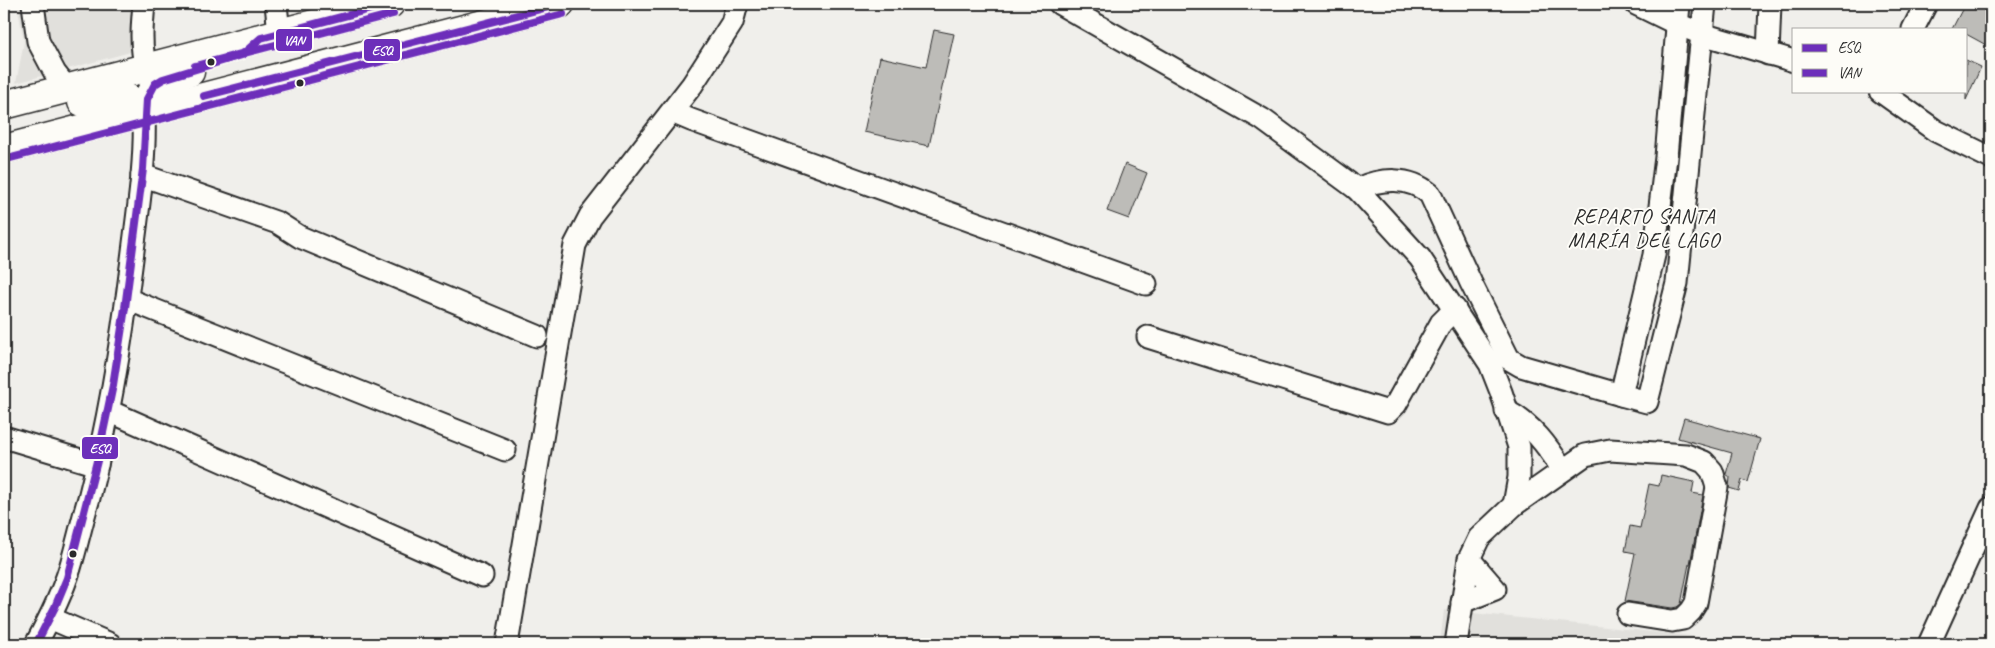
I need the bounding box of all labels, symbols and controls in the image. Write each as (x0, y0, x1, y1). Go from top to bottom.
line badge: VAN (275, 28, 313, 52)
legend (1792, 28, 1968, 92)
text: VAN (283, 32, 308, 49)
line badge: ESQ (363, 38, 401, 62)
text: ESQ (1838, 38, 1862, 57)
text: ESQ (372, 42, 394, 59)
unlabelled marker (206, 57, 216, 67)
text: VAN (1838, 64, 1863, 83)
unlabelled marker (295, 78, 305, 88)
district label: REPARTO SANTA MARÍA DEL LAGO (1568, 203, 1722, 253)
line badge: ESQ (81, 436, 119, 460)
text: ESQ (90, 440, 112, 457)
unlabelled marker (68, 549, 78, 559)

